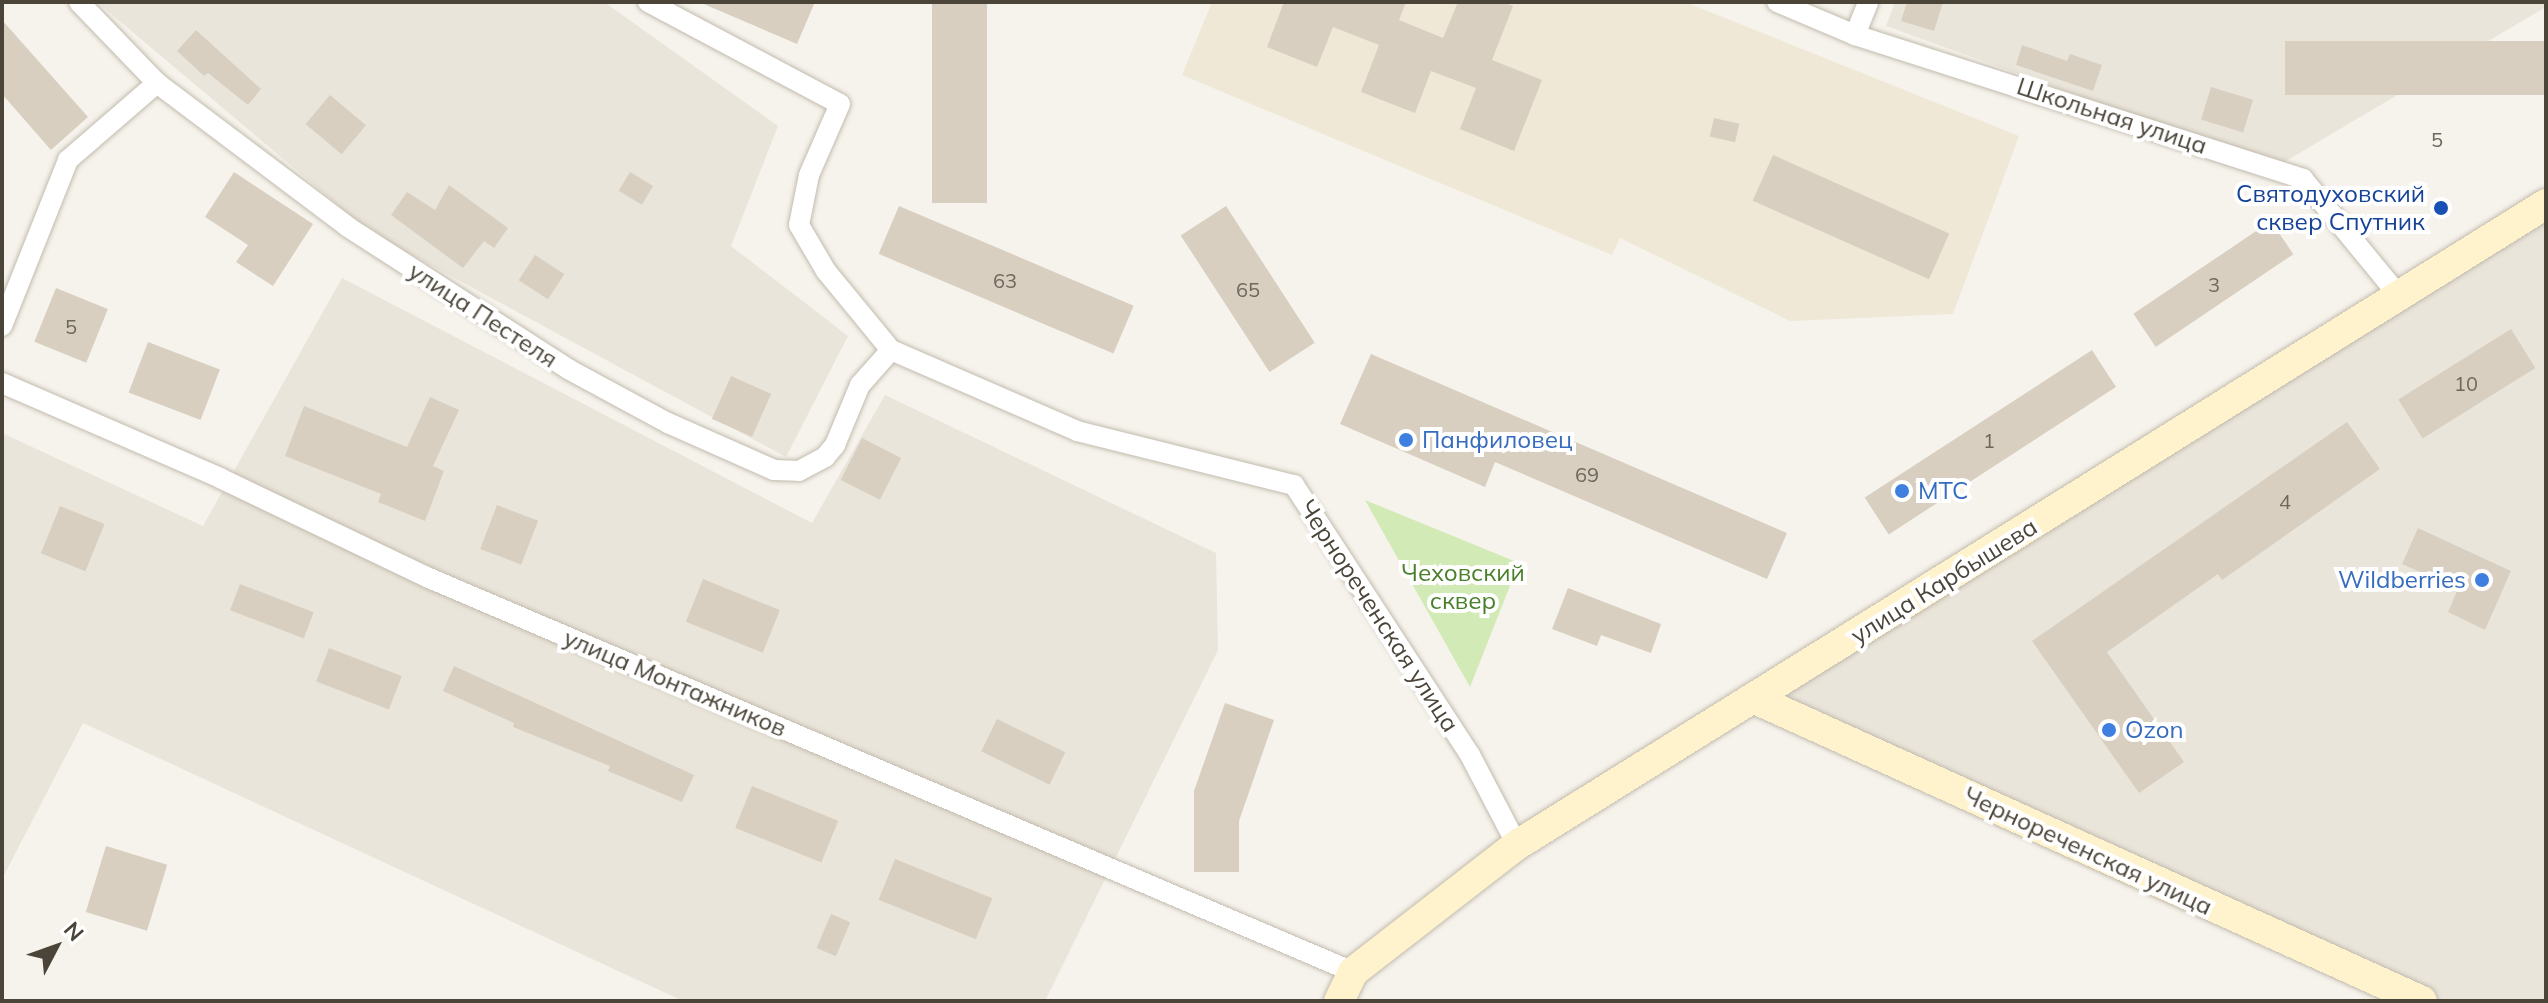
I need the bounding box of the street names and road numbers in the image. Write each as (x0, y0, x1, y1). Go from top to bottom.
street label: Школьная улица (2013, 72, 2211, 160)
street label: улица Пестеля (403, 256, 563, 374)
street label: Чернореченская улица (1293, 495, 1465, 737)
street label: улица Карбышева (1846, 512, 2042, 650)
street label: улица Монтажников (559, 623, 791, 743)
street label: Чернореченская улица (1959, 781, 2217, 921)

